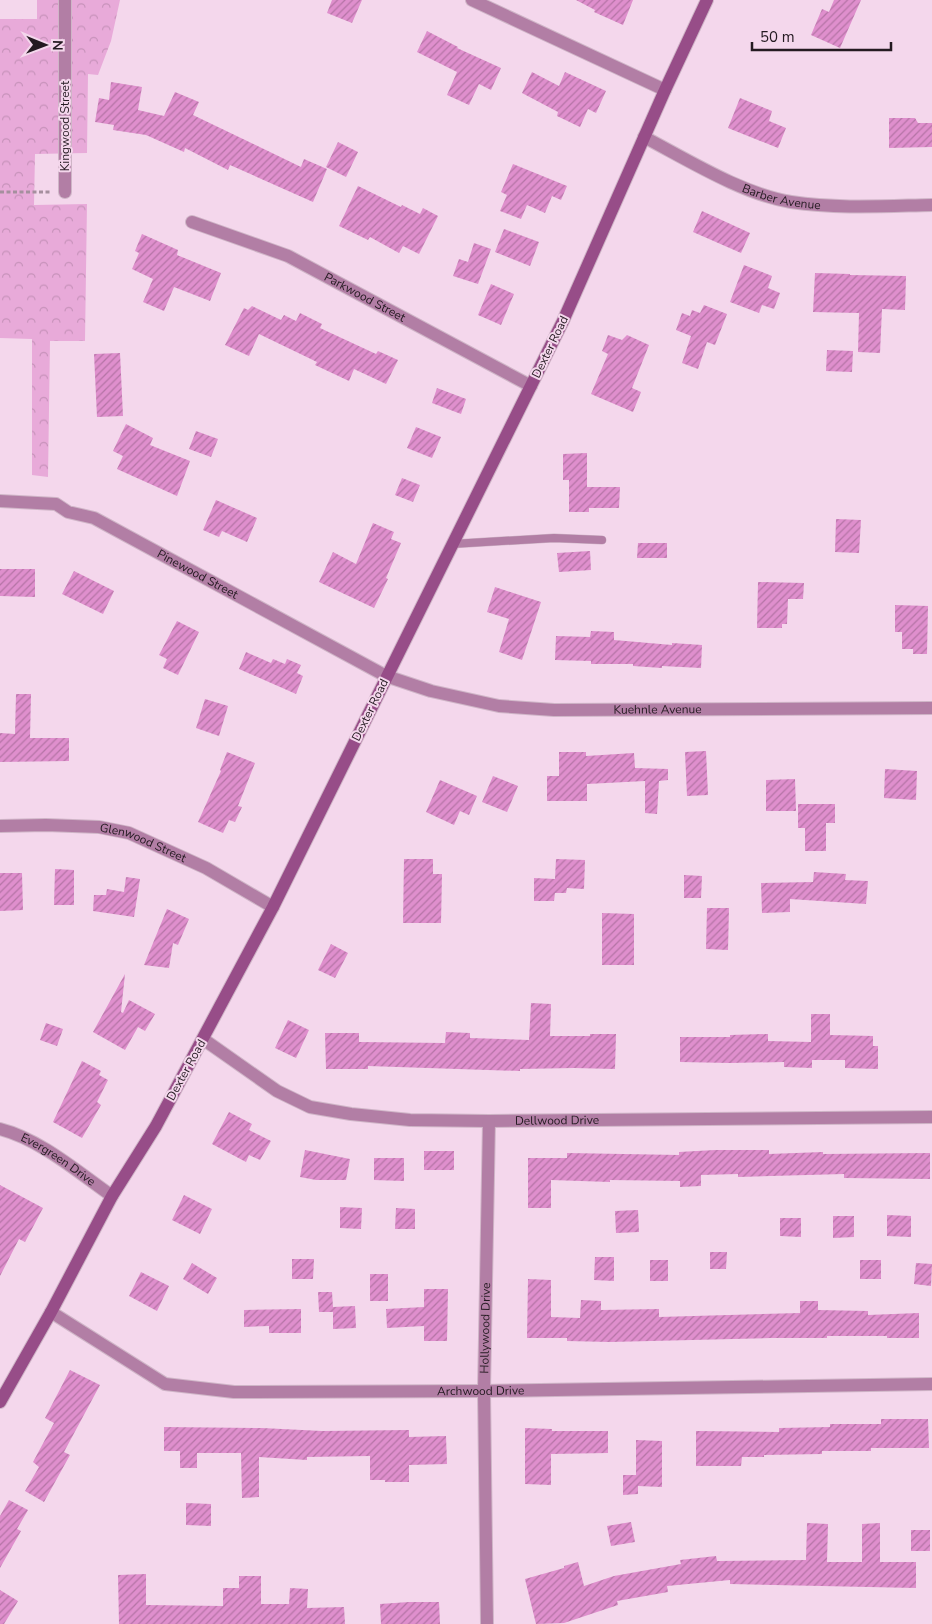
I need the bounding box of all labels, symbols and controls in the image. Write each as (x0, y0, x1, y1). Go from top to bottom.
north arrow (20, 20, 70, 70)
scale bar (752, 20, 891, 52)
text: 50 m (760, 27, 795, 47)
text: N (48, 40, 67, 51)
street label: Kingwood Street (57, 80, 73, 171)
street label: Barber Avenue (740, 180, 821, 213)
street label: Parkwood Street (321, 269, 409, 326)
street label: Dexter Road (528, 313, 572, 381)
street label: Pinewood Street (154, 546, 242, 603)
street label: Dexter Road (348, 676, 392, 744)
street label: Kuehnle Avenue (614, 701, 702, 718)
street label: Glenwood Street (99, 819, 190, 866)
street label: Dexter Road (163, 1037, 209, 1103)
street label: Dellwood Drive (515, 1112, 599, 1129)
street label: Evergreen Drive (18, 1129, 99, 1189)
street label: Hollywood Drive (476, 1282, 494, 1374)
street label: Archwood Drive (437, 1382, 524, 1399)

